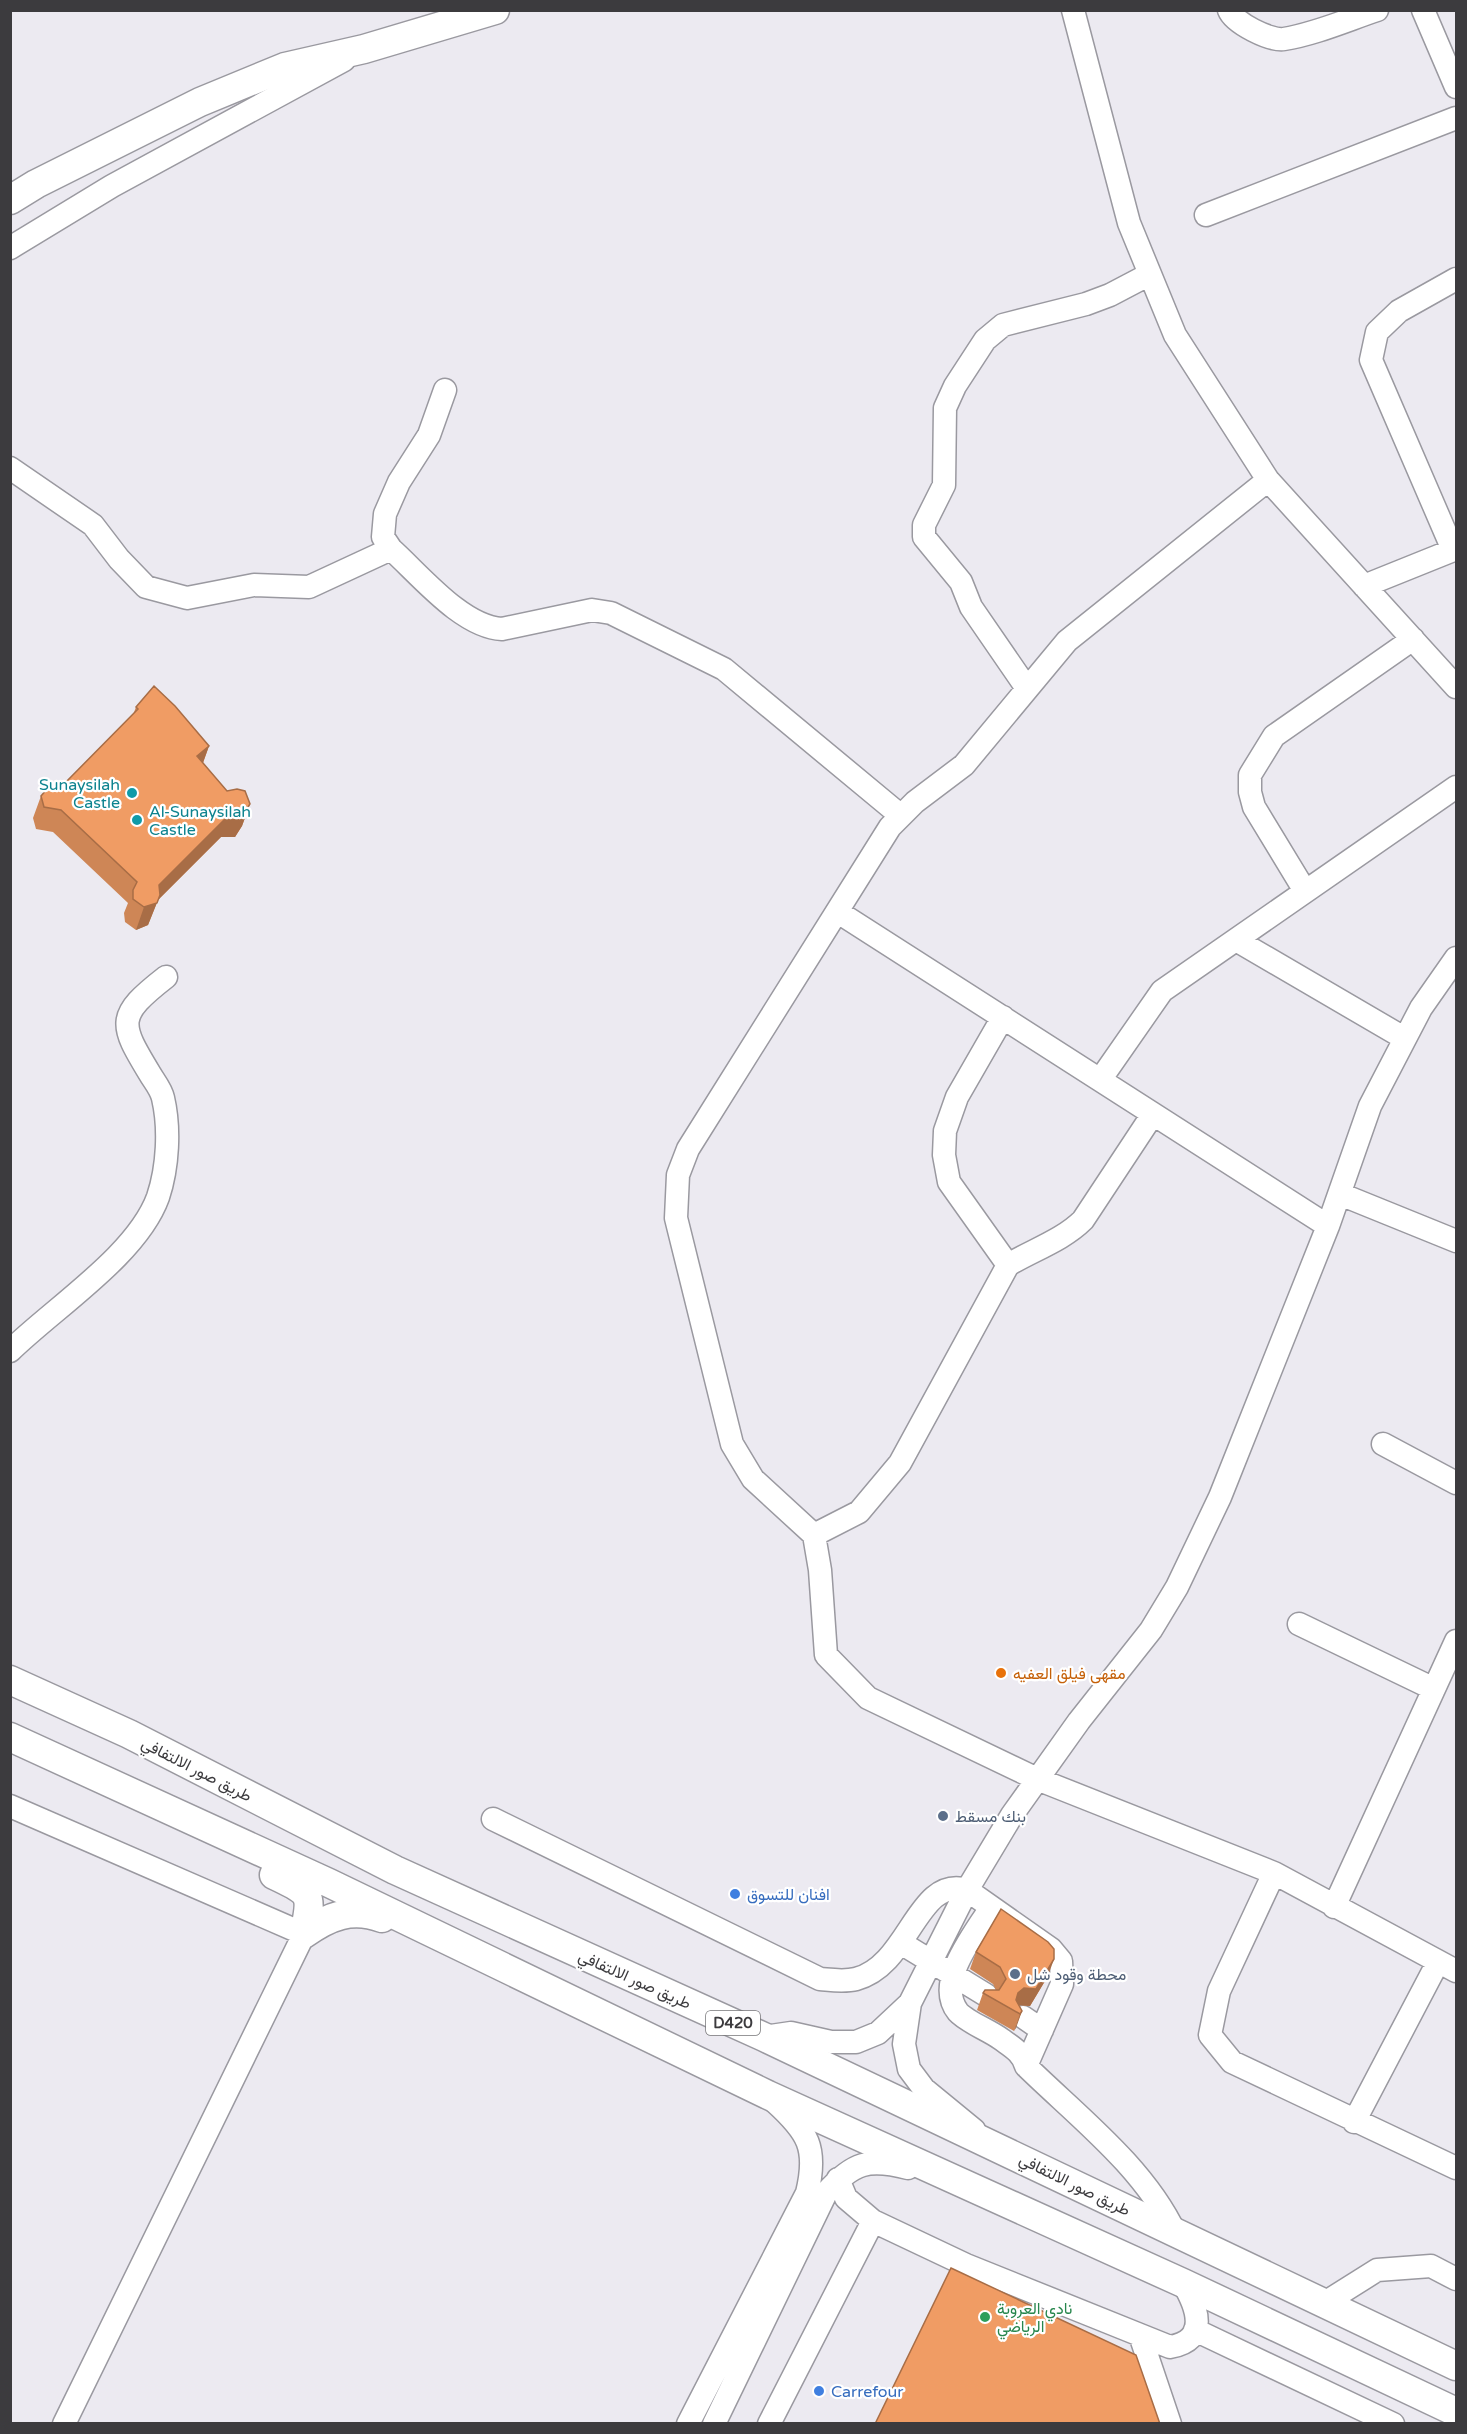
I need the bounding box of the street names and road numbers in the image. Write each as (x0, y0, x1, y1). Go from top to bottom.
street label: طريق صور الالتفافي (137, 1733, 255, 1809)
street label: طريق صور الالتفافي (574, 1946, 694, 2016)
road number: D420 (706, 2011, 760, 2035)
street label: طريق صور الالتفافي (1014, 2149, 1133, 2223)

